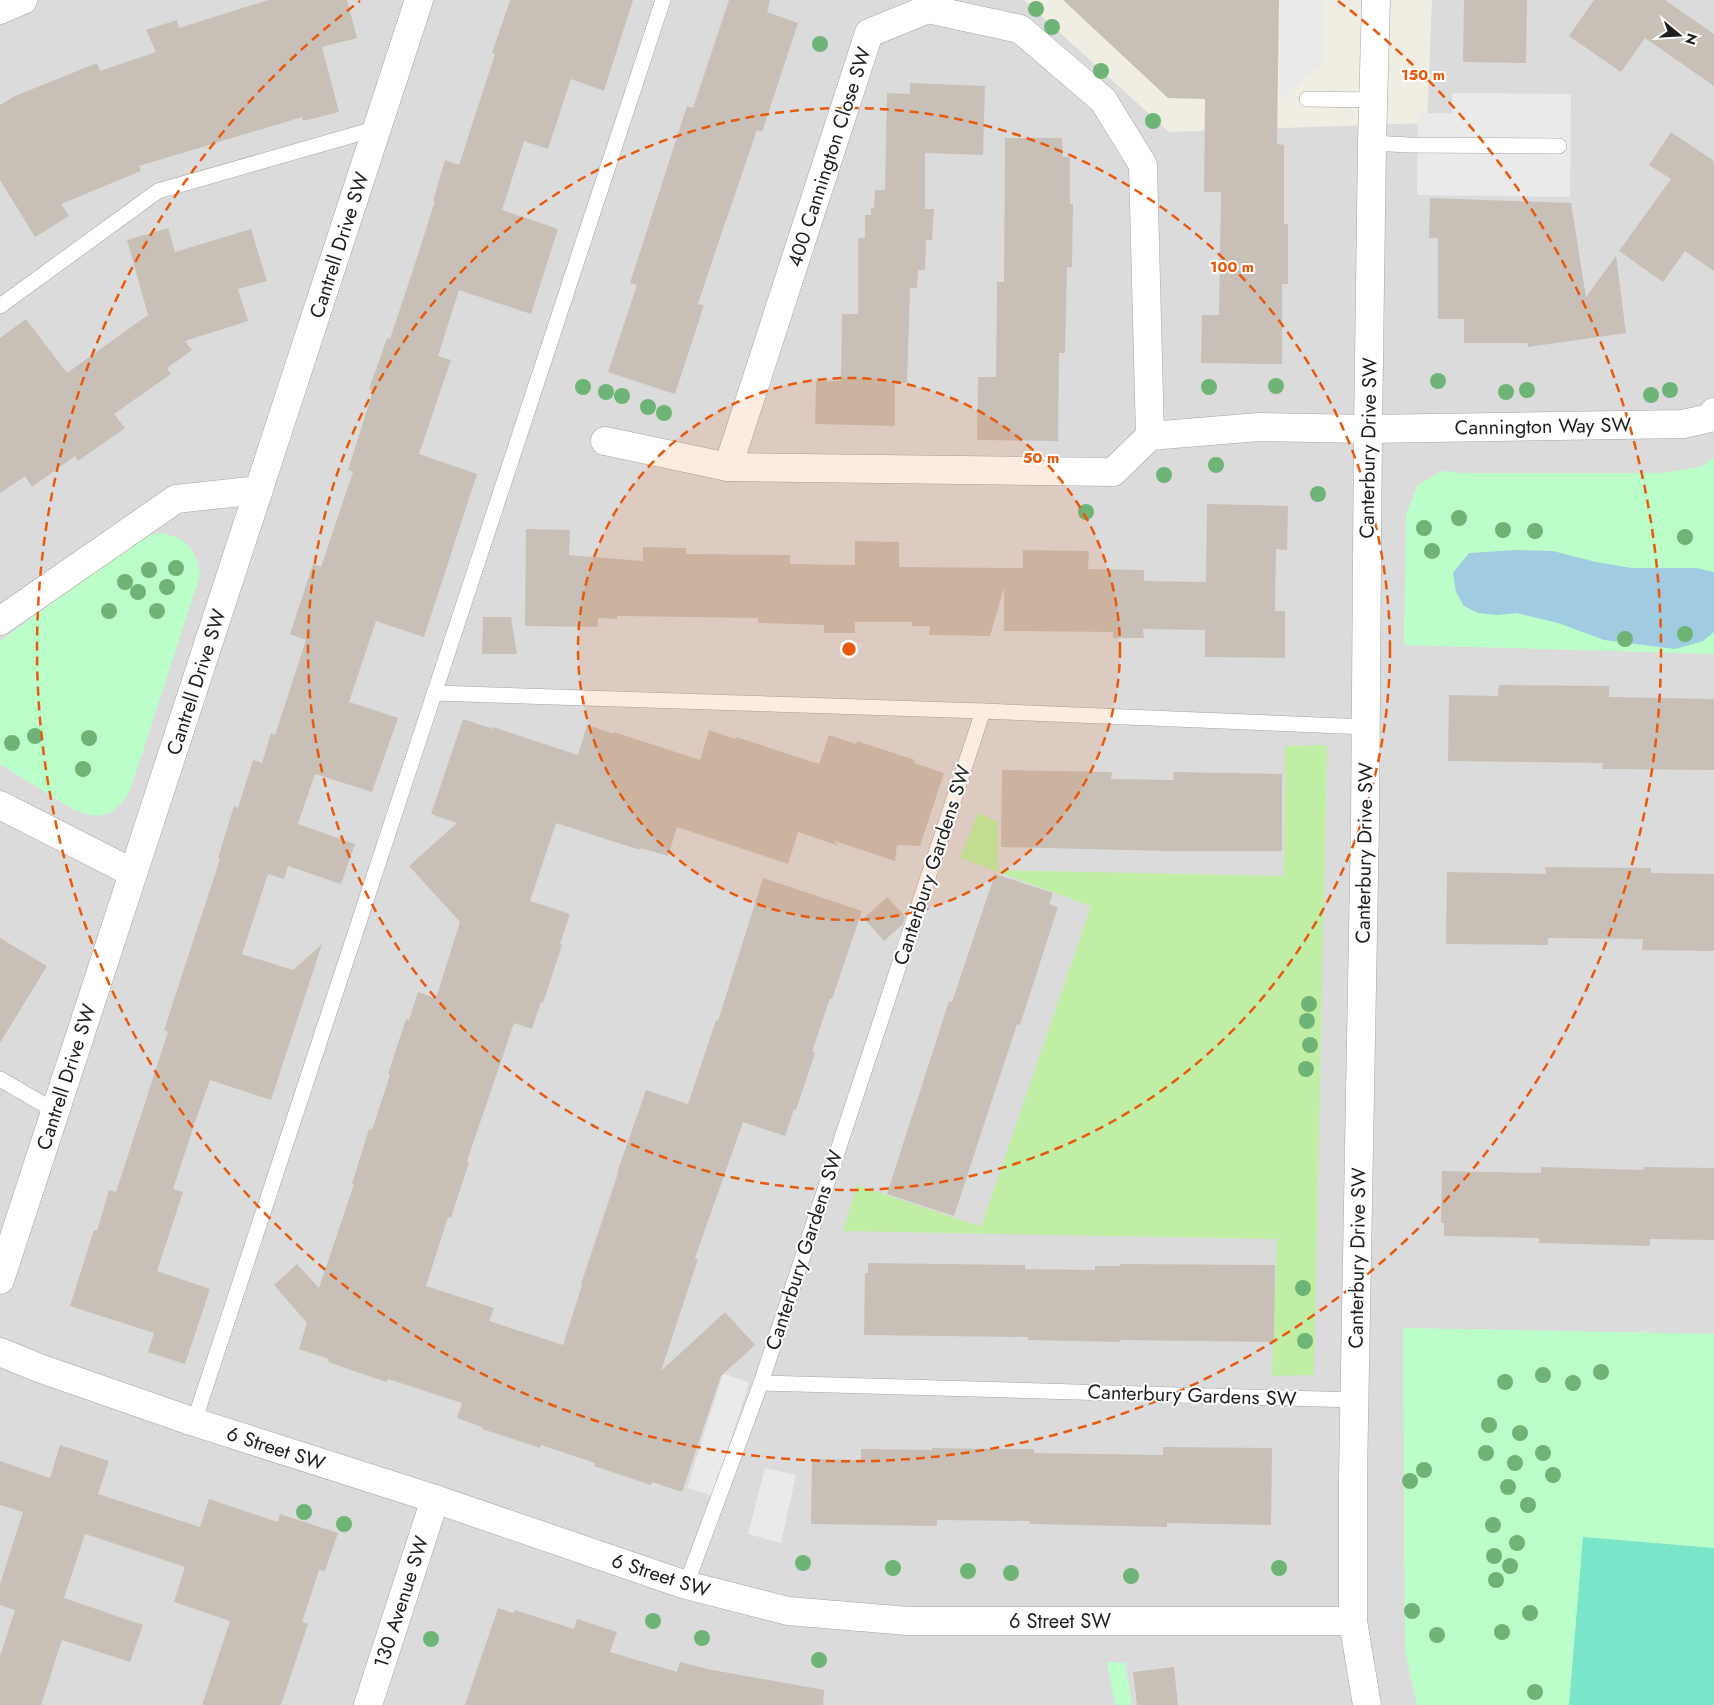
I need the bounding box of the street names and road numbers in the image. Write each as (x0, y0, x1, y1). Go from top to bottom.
street label: 400 Cannington Close SW (780, 43, 879, 271)
street label: Cantrell Drive SW (302, 168, 377, 322)
street label: Canterbury Drive SW (1352, 357, 1385, 539)
street label: Cannington Way SW (1455, 410, 1632, 443)
street label: Cantrell Drive SW (159, 605, 234, 759)
street label: Canterbury Gardens SW (886, 761, 979, 969)
street label: Canterbury Drive SW (1348, 762, 1381, 944)
street label: Cantrell Drive SW (29, 1000, 104, 1154)
street label: Canterbury Gardens SW (758, 1146, 851, 1354)
street label: Canterbury Drive SW (1341, 1167, 1374, 1349)
street label: Canterbury Gardens SW (1087, 1377, 1297, 1414)
street label: 6 Street SW (223, 1419, 329, 1478)
street label: 130 Avenue SW (367, 1532, 436, 1672)
street label: 6 Street SW (608, 1546, 714, 1605)
street label: 6 Street SW (1009, 1607, 1111, 1636)

